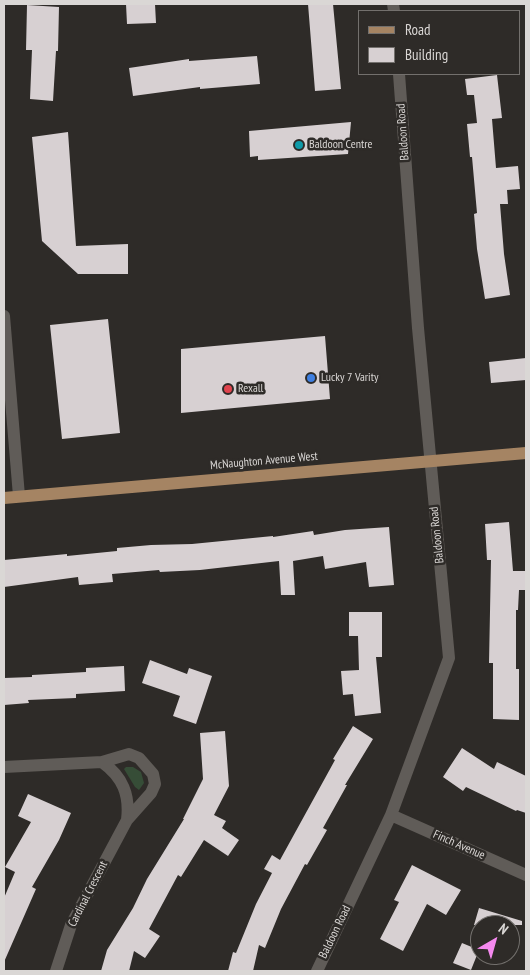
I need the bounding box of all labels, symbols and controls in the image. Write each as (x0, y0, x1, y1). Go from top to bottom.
legend (358, 10, 520, 75)
text: Road (405, 20, 431, 39)
text: Building (405, 45, 448, 64)
street label: Baldoon Road (394, 103, 412, 161)
place label: Baldoon Centre (309, 138, 373, 152)
marker: Baldoon Centre (293, 139, 305, 151)
place label: Lucky 7 Varity (321, 371, 378, 385)
marker: Lucky 7 Varity (305, 372, 317, 384)
place label: Rexall (238, 382, 263, 396)
marker: Rexall (222, 383, 234, 395)
street label: McNaughton Avenue West (210, 449, 318, 473)
street label: Baldoon Road (427, 506, 447, 564)
street label: Finch Avenue (431, 827, 487, 863)
street label: Cardinal Crescent (65, 859, 111, 929)
street label: Baldoon Road (316, 903, 354, 961)
north arrow (470, 915, 520, 965)
text: N (495, 920, 512, 938)

